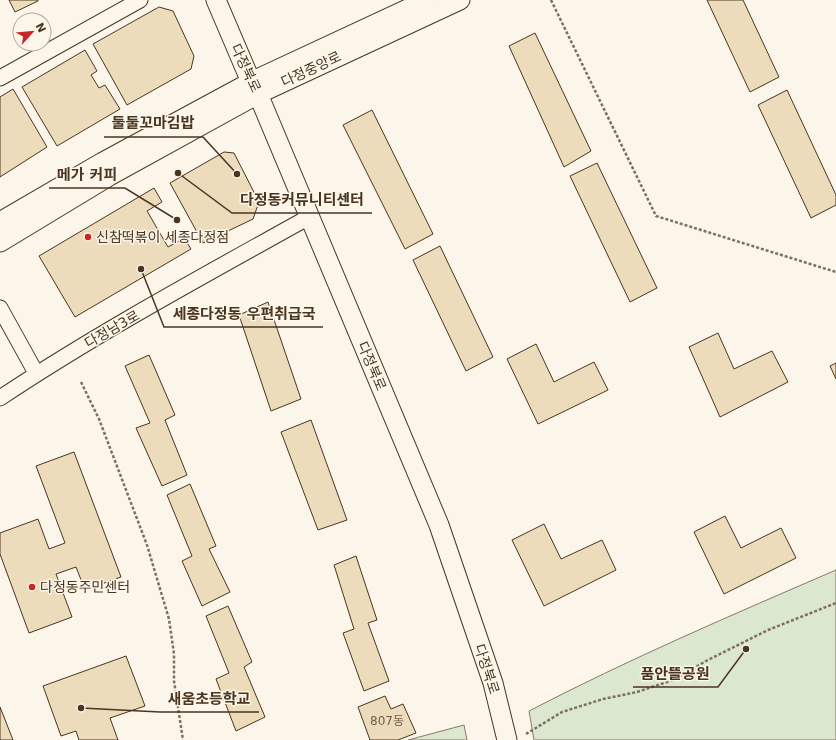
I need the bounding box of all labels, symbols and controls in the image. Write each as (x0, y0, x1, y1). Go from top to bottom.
north arrow (12, 12, 52, 52)
text: N (33, 21, 48, 35)
street label: 다정북로 (228, 41, 264, 95)
street label: 다정중앙로 (278, 48, 344, 90)
callout: 둘둘꼬마김밥 (104, 110, 203, 137)
text: 둘둘꼬마김밥 (112, 114, 195, 132)
callout: 메가 커피 (49, 161, 125, 188)
text: 메가 커피 (57, 166, 117, 184)
callout: 다정동커뮤니티센터 (232, 186, 372, 213)
text: 다정동커뮤니티센터 (240, 191, 364, 209)
place label: 신참떡볶이 세종다정점 (96, 229, 229, 245)
marker: 신참떡볶이 세종다정점 (83, 232, 93, 242)
callout: 세종다정동 우편취급국 (164, 300, 323, 327)
text: 세종다정동 우편취급국 (172, 305, 316, 323)
street label: 다정남3로 (82, 307, 142, 351)
street label: 다정북로 (355, 339, 389, 393)
place label: 다정동주민센터 (40, 579, 130, 595)
marker: 다정동주민센터 (27, 582, 37, 592)
street label: 다정북로 (471, 642, 503, 696)
callout: 품안뜰공원 (633, 660, 718, 687)
text: 품안뜰공원 (640, 665, 710, 683)
callout: 새움초등학교 (160, 685, 259, 712)
text: 새움초등학교 (168, 690, 251, 708)
house number: 807동 (370, 714, 404, 728)

